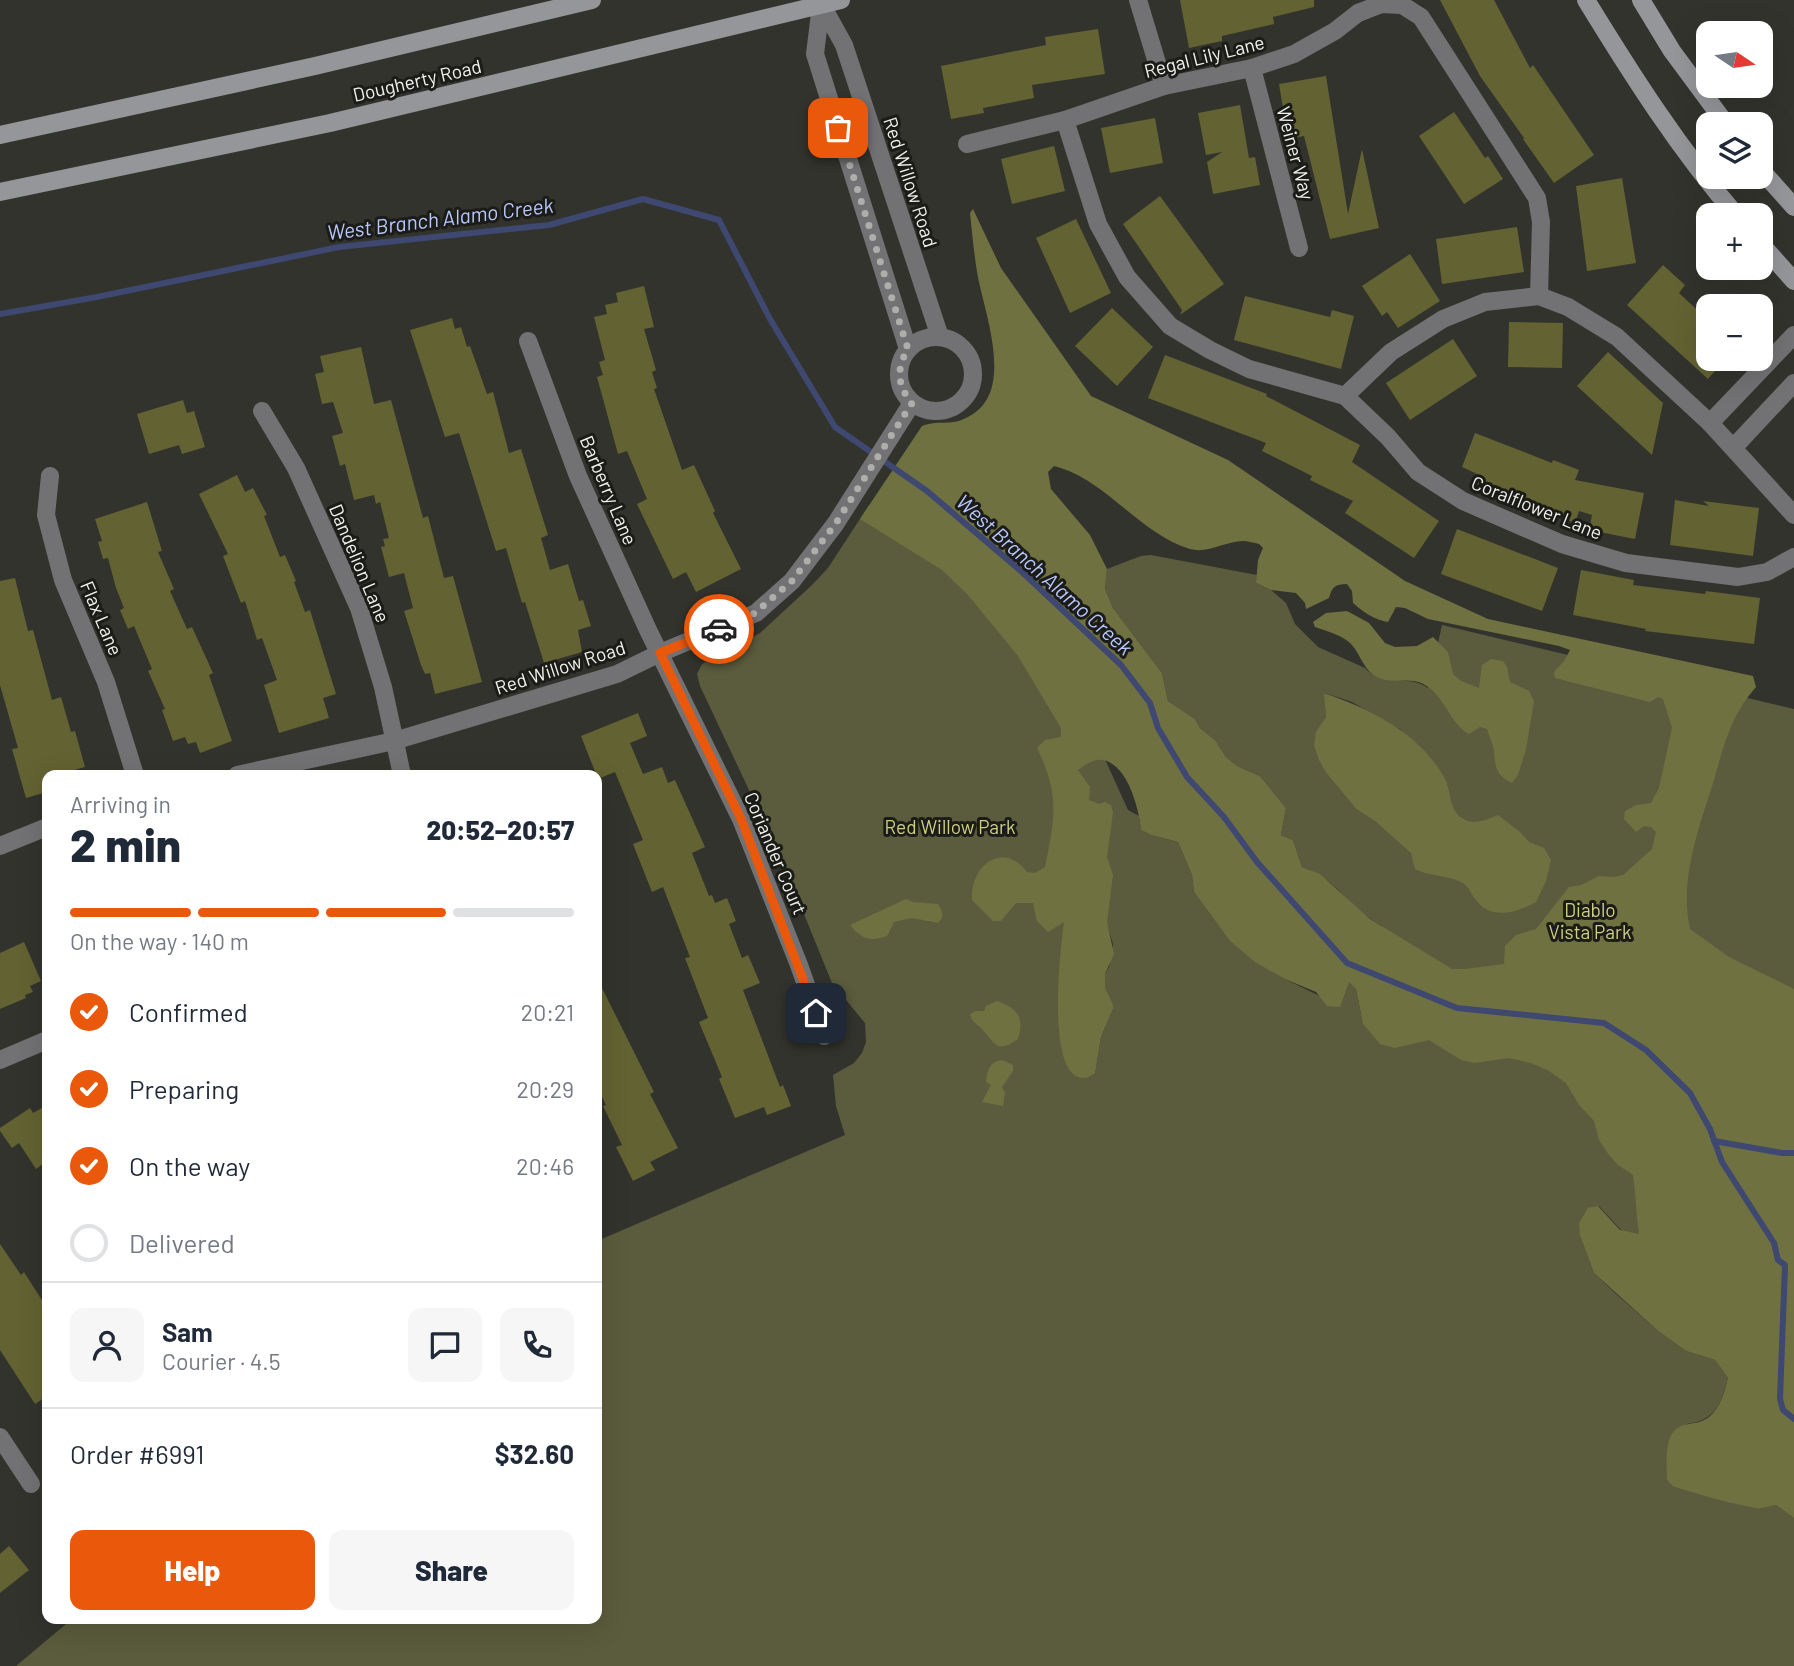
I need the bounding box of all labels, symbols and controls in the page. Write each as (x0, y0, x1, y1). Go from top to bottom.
north arrow (1696, 21, 1773, 98)
map controls (1696, 21, 1773, 371)
street label: Regal Lily Lane (1142, 30, 1266, 82)
street label: Dougherty Road (350, 54, 484, 106)
pin (808, 98, 868, 158)
street label: Weiner Way (1272, 104, 1320, 202)
icon: bag (819, 109, 857, 147)
button: layers (1696, 112, 1773, 189)
street label: Red Willow Road (879, 114, 943, 250)
water label: West Branch Alamo Creek (325, 192, 555, 244)
button: + (1696, 203, 1773, 280)
button: − (1696, 294, 1773, 371)
street label: Barberry Lane (576, 432, 642, 548)
street label: Coralflower Lane (1468, 470, 1606, 544)
water label: West Branch Alamo Creek (952, 488, 1139, 660)
street label: Dandelion Lane (325, 500, 395, 626)
street label: Flax Lane (76, 577, 128, 659)
courier (684, 594, 754, 664)
icon: car (700, 610, 738, 648)
street label: Red Willow Road (492, 635, 628, 699)
street label: Coriander Court (740, 788, 812, 918)
text: Arriving in (70, 790, 171, 818)
text: 20:52–20:57 (426, 814, 574, 845)
park label: Red Willow Park (885, 815, 1015, 838)
text: 2 min (70, 816, 181, 871)
park label: Diablo Vista Park (1549, 898, 1631, 943)
text: On the way · 140 m (70, 927, 249, 955)
pin (786, 983, 846, 1043)
icon: check (70, 993, 108, 1031)
icon: home (797, 994, 835, 1032)
text: Confirmed (129, 996, 248, 1027)
text: 20:21 (521, 998, 574, 1026)
icon: check (70, 1070, 108, 1108)
text: Preparing (129, 1073, 239, 1104)
text: 20:29 (517, 1075, 574, 1103)
icon: check (70, 1147, 108, 1185)
text: On the way (129, 1150, 250, 1181)
text: 20:46 (516, 1152, 574, 1180)
text: Delivered (129, 1227, 235, 1258)
button: person (70, 1308, 144, 1382)
button: chat (408, 1308, 482, 1382)
button: phone (500, 1308, 574, 1382)
text: Sam (162, 1316, 213, 1347)
text: Courier · 4.5 (162, 1347, 281, 1375)
text: Order #6991 (70, 1438, 204, 1469)
text: $32.60 (495, 1438, 574, 1469)
button: Help (70, 1530, 315, 1610)
button: Share (329, 1530, 574, 1610)

